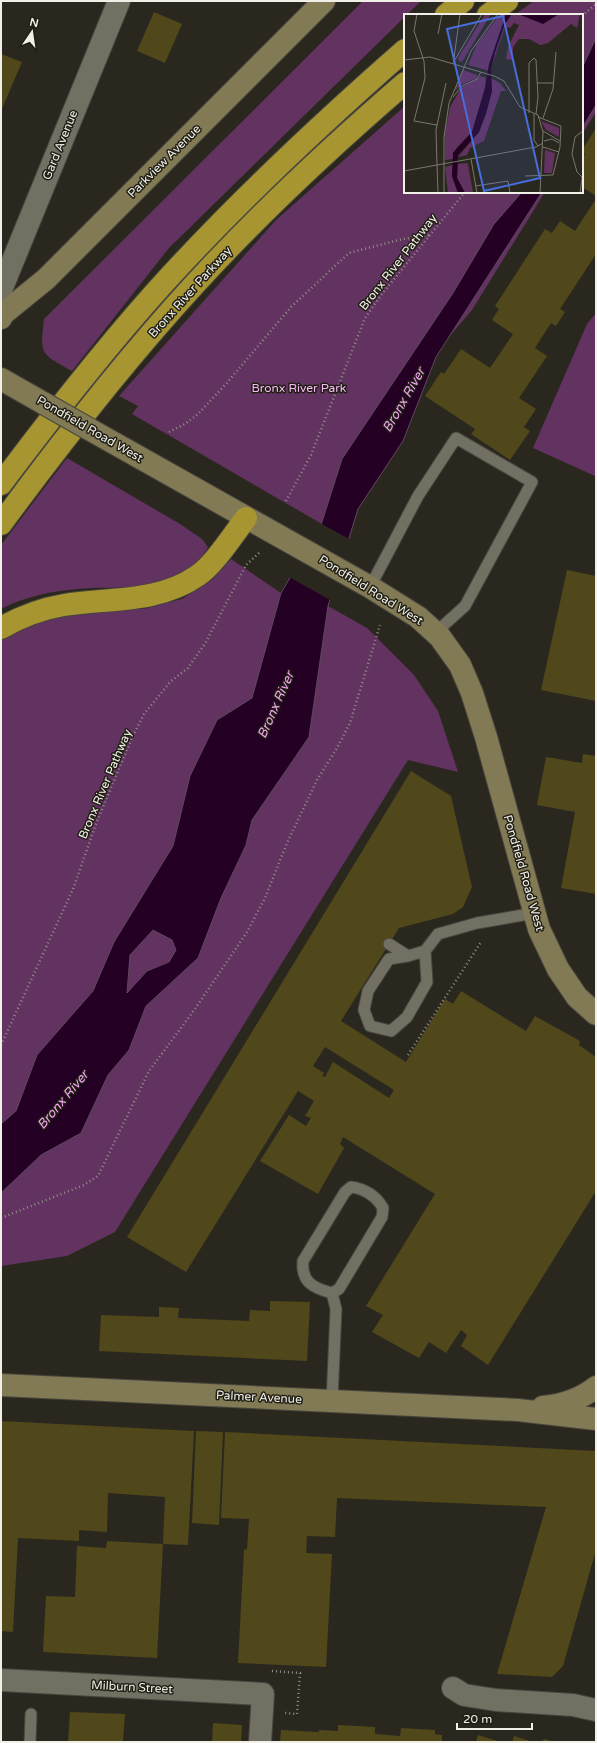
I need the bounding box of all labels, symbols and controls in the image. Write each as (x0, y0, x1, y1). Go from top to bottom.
north arrow (12, 12, 52, 52)
inset map (404, 14, 583, 193)
text: N (28, 15, 40, 30)
street label: Gard Avenue (40, 108, 80, 182)
street label: Parkview Avenue (125, 122, 203, 200)
street label: Bronx River Pathway (356, 211, 440, 313)
street label: Bronx River Parkway (146, 243, 235, 340)
water label: Bronx River (379, 363, 430, 435)
park label: Bronx River Park (252, 381, 347, 395)
street label: Pondfield Road West (34, 393, 146, 465)
street label: Pondfield Road West (316, 552, 426, 628)
water label: Bronx River (254, 667, 299, 741)
street label: Bronx River Pathway (76, 727, 135, 841)
street label: Pondfield Road West (501, 813, 547, 933)
water label: Bronx River (34, 1066, 93, 1133)
street label: Palmer Avenue (216, 1388, 302, 1406)
street label: Milburn Street (91, 1678, 174, 1696)
scale bar (457, 1705, 532, 1731)
text: 20 m (463, 1712, 492, 1726)

